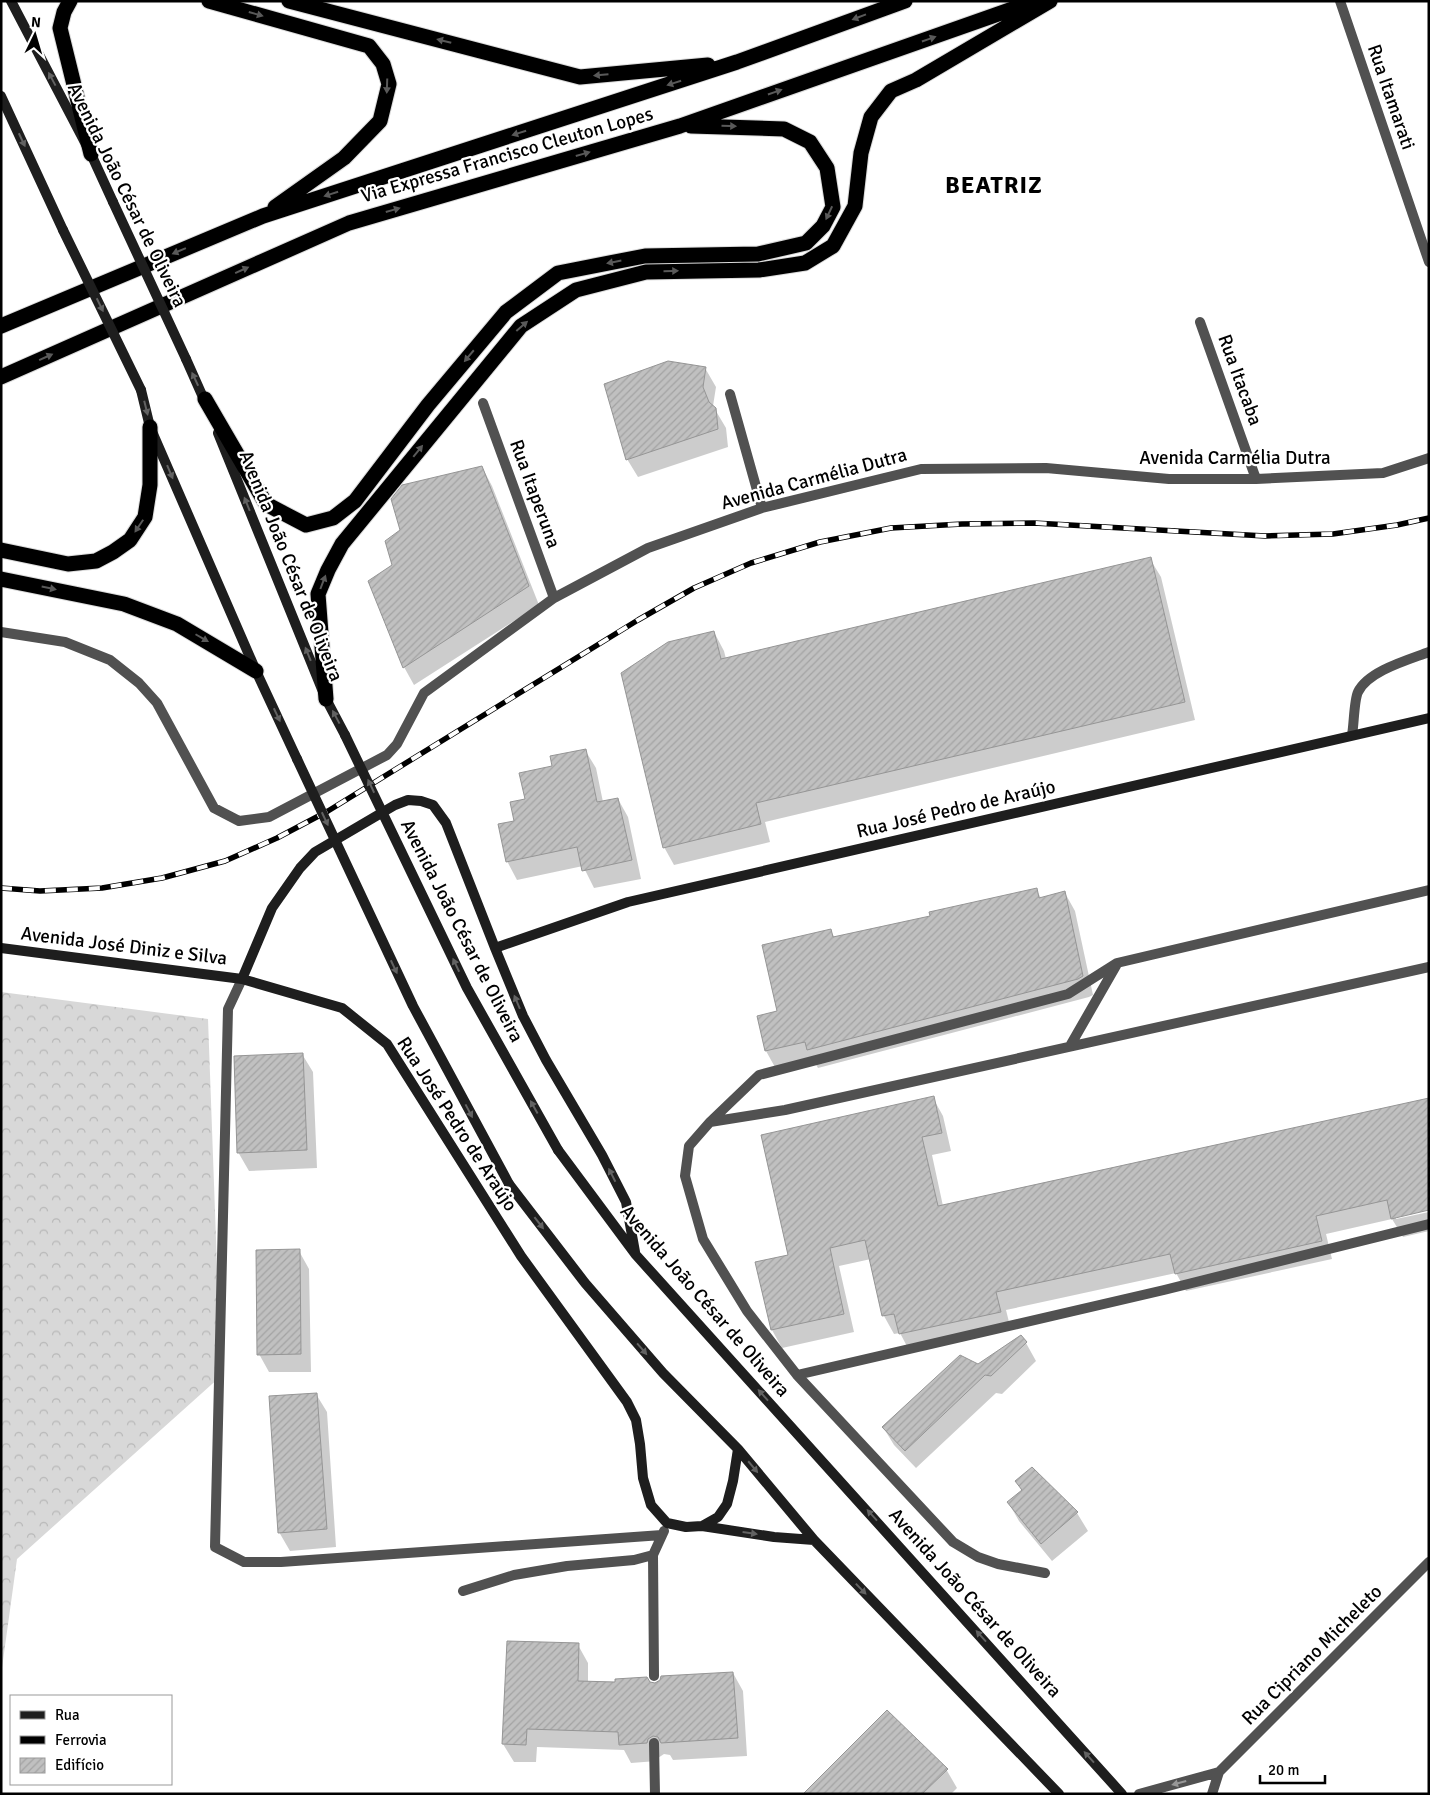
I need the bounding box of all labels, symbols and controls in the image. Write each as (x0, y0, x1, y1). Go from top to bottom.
north arrow (10, 10, 60, 60)
one-way arrow (249, 11, 264, 19)
text: N (30, 14, 42, 31)
one-way arrow (852, 14, 866, 22)
one-way arrow (922, 34, 937, 42)
one-way arrow (436, 37, 451, 45)
street label: Rua Itamarati (1362, 41, 1420, 153)
one-way arrow (593, 71, 609, 79)
one-way arrow (48, 72, 56, 87)
one-way arrow (382, 78, 390, 94)
street label: Avenida João César de Oliveira (62, 79, 192, 311)
one-way arrow (666, 79, 681, 87)
one-way arrow (768, 88, 783, 95)
street label: Via Expressa Francisco Cleuton Lopes (358, 102, 656, 208)
one-way arrow (721, 123, 737, 131)
one-way arrow (512, 130, 527, 137)
one-way arrow (18, 133, 26, 147)
one-way arrow (575, 150, 590, 158)
district label: BEATRIZ (945, 170, 1043, 200)
one-way arrow (324, 191, 339, 198)
one-way arrow (386, 205, 401, 213)
one-way arrow (825, 206, 833, 220)
one-way arrow (172, 248, 187, 256)
one-way arrow (606, 258, 622, 266)
one-way arrow (235, 265, 249, 273)
one-way arrow (663, 267, 679, 275)
one-way arrow (96, 298, 104, 312)
one-way arrow (515, 320, 527, 332)
street label: Rua Itacaba (1212, 331, 1268, 429)
one-way arrow (463, 349, 474, 362)
one-way arrow (39, 352, 53, 360)
one-way arrow (191, 372, 199, 386)
one-way arrow (142, 401, 150, 416)
street label: Rua Itaperuna (504, 436, 566, 552)
street label: Avenida Carmélia Dutra (718, 443, 910, 515)
one-way arrow (413, 445, 424, 458)
street label: Avenida Carmélia Dutra (1139, 446, 1331, 470)
street label: Avenida João César de Oliveira (234, 447, 348, 685)
one-way arrow (166, 465, 174, 479)
one-way arrow (243, 496, 250, 511)
one-way arrow (134, 519, 144, 533)
one-way arrow (319, 574, 327, 589)
one-way arrow (42, 584, 57, 592)
one-way arrow (196, 634, 209, 643)
one-way arrow (304, 646, 312, 661)
one-way arrow (273, 708, 281, 722)
one-way arrow (332, 710, 340, 724)
street label: Rua José Pedro de Araújo (854, 774, 1058, 844)
one-way arrow (367, 779, 375, 793)
one-way arrow (322, 812, 330, 826)
street label: Avenida João César de Oliveira (395, 816, 529, 1046)
street label: Avenida José Diniz e Silva (19, 921, 229, 971)
one-way arrow (452, 958, 460, 972)
one-way arrow (390, 959, 399, 974)
one-way arrow (513, 995, 521, 1009)
street label: Rua José Pedro de Araújo (392, 1032, 523, 1216)
one-way arrow (530, 1100, 538, 1114)
one-way arrow (465, 1103, 473, 1118)
one-way arrow (608, 1168, 616, 1182)
street label: Avenida João César de Oliveira (615, 1200, 795, 1402)
one-way arrow (534, 1216, 544, 1230)
one-way arrow (636, 1342, 648, 1354)
one-way arrow (757, 1389, 769, 1401)
one-way arrow (748, 1460, 759, 1473)
street label: Avenida João César de Oliveira (883, 1503, 1067, 1703)
one-way arrow (866, 1510, 878, 1522)
one-way arrow (742, 1530, 758, 1538)
street label: Rua Cipriano Micheleto (1237, 1580, 1387, 1730)
one-way arrow (855, 1582, 867, 1594)
one-way arrow (975, 1631, 987, 1643)
legend (10, 1695, 172, 1785)
text: Rua (55, 1706, 80, 1724)
text: Ferrovia (55, 1731, 107, 1749)
one-way arrow (1083, 1752, 1095, 1764)
scale bar (1260, 1752, 1325, 1784)
text: Edifício (55, 1756, 104, 1774)
text: 20 m (1268, 1761, 1299, 1779)
one-way arrow (1171, 1779, 1186, 1787)

